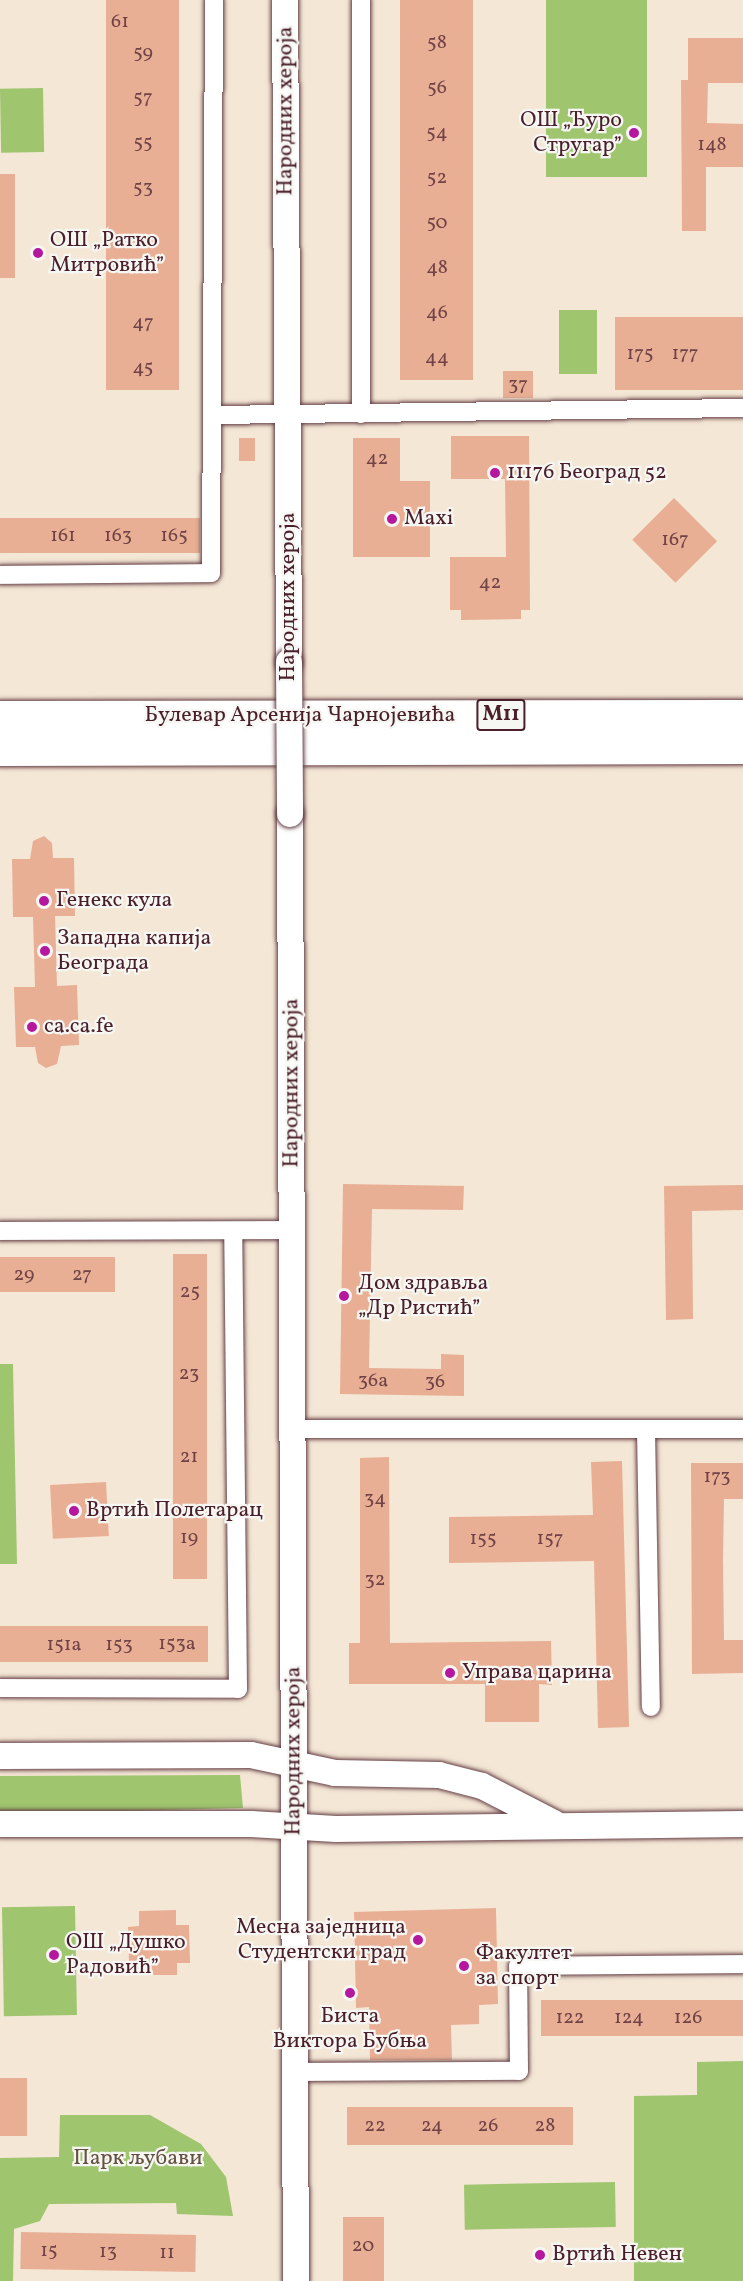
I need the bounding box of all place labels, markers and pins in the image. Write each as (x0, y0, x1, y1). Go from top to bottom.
place label: ОШ „Ђуро Стругар” (520, 107, 622, 158)
marker: ОШ „Ђуро Стругар” (627, 126, 641, 140)
place label: ОШ „Ратко Митровић” (50, 227, 164, 278)
marker: ОШ „Ратко Митровић” (31, 246, 45, 260)
place label: 11176 Београд 52 (507, 460, 667, 486)
marker: 11176 Београд 52 (488, 466, 502, 480)
place label: Maxi (404, 506, 453, 532)
marker: Maxi (385, 512, 399, 526)
place label: Генекс кула (56, 888, 173, 914)
marker: Генекс кула (37, 894, 51, 908)
place label: Западна капија Београда (57, 925, 212, 976)
marker: Западна капија Београда (38, 944, 52, 958)
place label: ca.ca.fe (44, 1014, 114, 1040)
marker: ca.ca.fe (25, 1020, 39, 1034)
place label: Дом здравља „Др Ристић” (358, 1270, 488, 1322)
marker: Дом здравља „Др Ристић” (335, 1287, 353, 1305)
place label: Вртић Полетарац (86, 1498, 263, 1524)
marker: Вртић Полетарац (67, 1504, 81, 1518)
place label: Управа царина (462, 1660, 612, 1686)
marker: Управа царина (443, 1666, 457, 1680)
place label: Месна заједница Студентски град (236, 1914, 406, 1966)
place label: ОШ „Душко Радовић” (66, 1929, 186, 1981)
marker: Месна заједница Студентски град (411, 1933, 425, 1947)
place label: Факултет за спорт (476, 1940, 572, 1992)
marker: ОШ „Душко Радовић” (47, 1948, 61, 1962)
marker: Факултет за спорт (457, 1959, 471, 1973)
marker: Биста Виктора Бубња (343, 1986, 357, 2000)
place label: Биста Виктора Бубња (273, 2003, 427, 2054)
place label: Вртић Невен (552, 2242, 682, 2268)
marker: Вртић Невен (533, 2248, 547, 2262)

